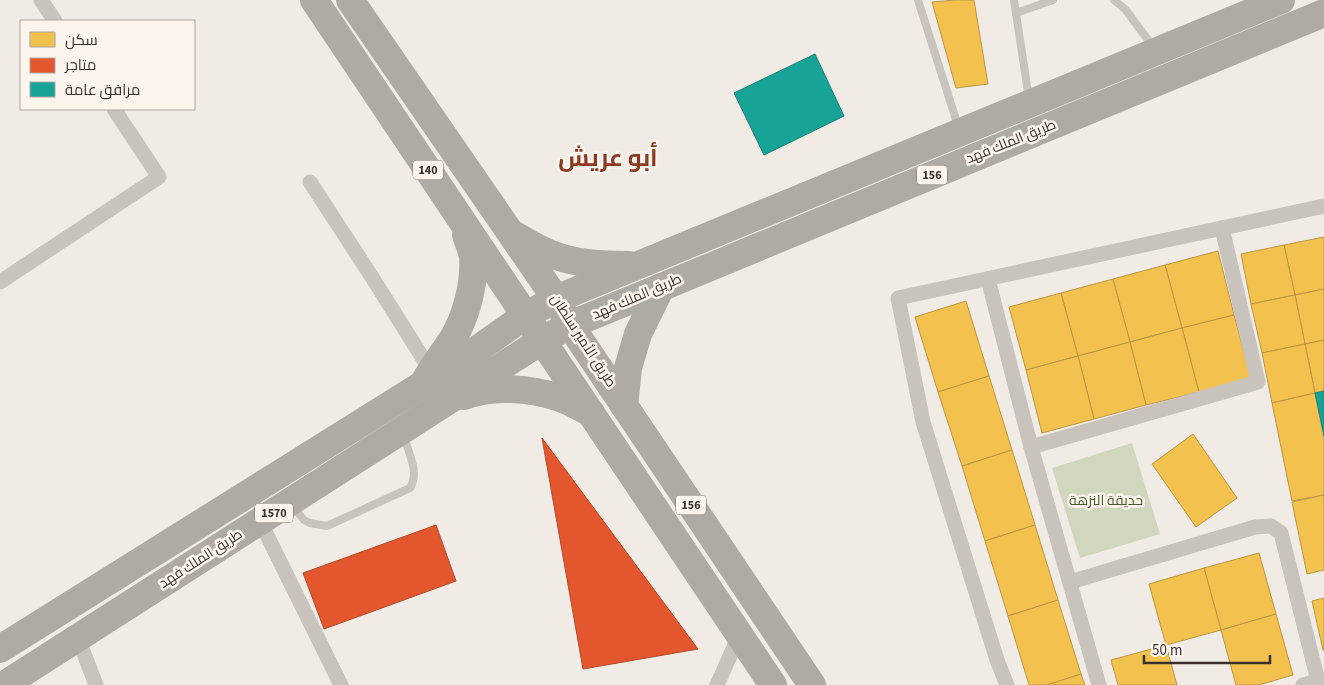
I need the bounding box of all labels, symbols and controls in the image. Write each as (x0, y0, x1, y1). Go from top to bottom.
legend (20, 20, 195, 110)
text: سكن (65, 30, 98, 51)
text: متاجر (64, 55, 96, 76)
text: مرافق عامة (65, 80, 140, 101)
street label: طريق الملك فهد (963, 115, 1059, 169)
district label: أبو عريش (558, 141, 658, 176)
road number: 140 (413, 160, 443, 180)
road number: 156 (917, 166, 947, 184)
street label: طريق الملك فهد (589, 269, 685, 325)
street label: طريق الأمير سلطان (545, 290, 621, 392)
park label: حديقة النزهة (1069, 491, 1143, 511)
road number: 156 (676, 496, 706, 514)
road number: 1570 (255, 503, 293, 522)
street label: طريق الملك فهد (155, 525, 247, 593)
scale bar (1144, 632, 1270, 664)
text: 50 m (1152, 640, 1182, 661)

